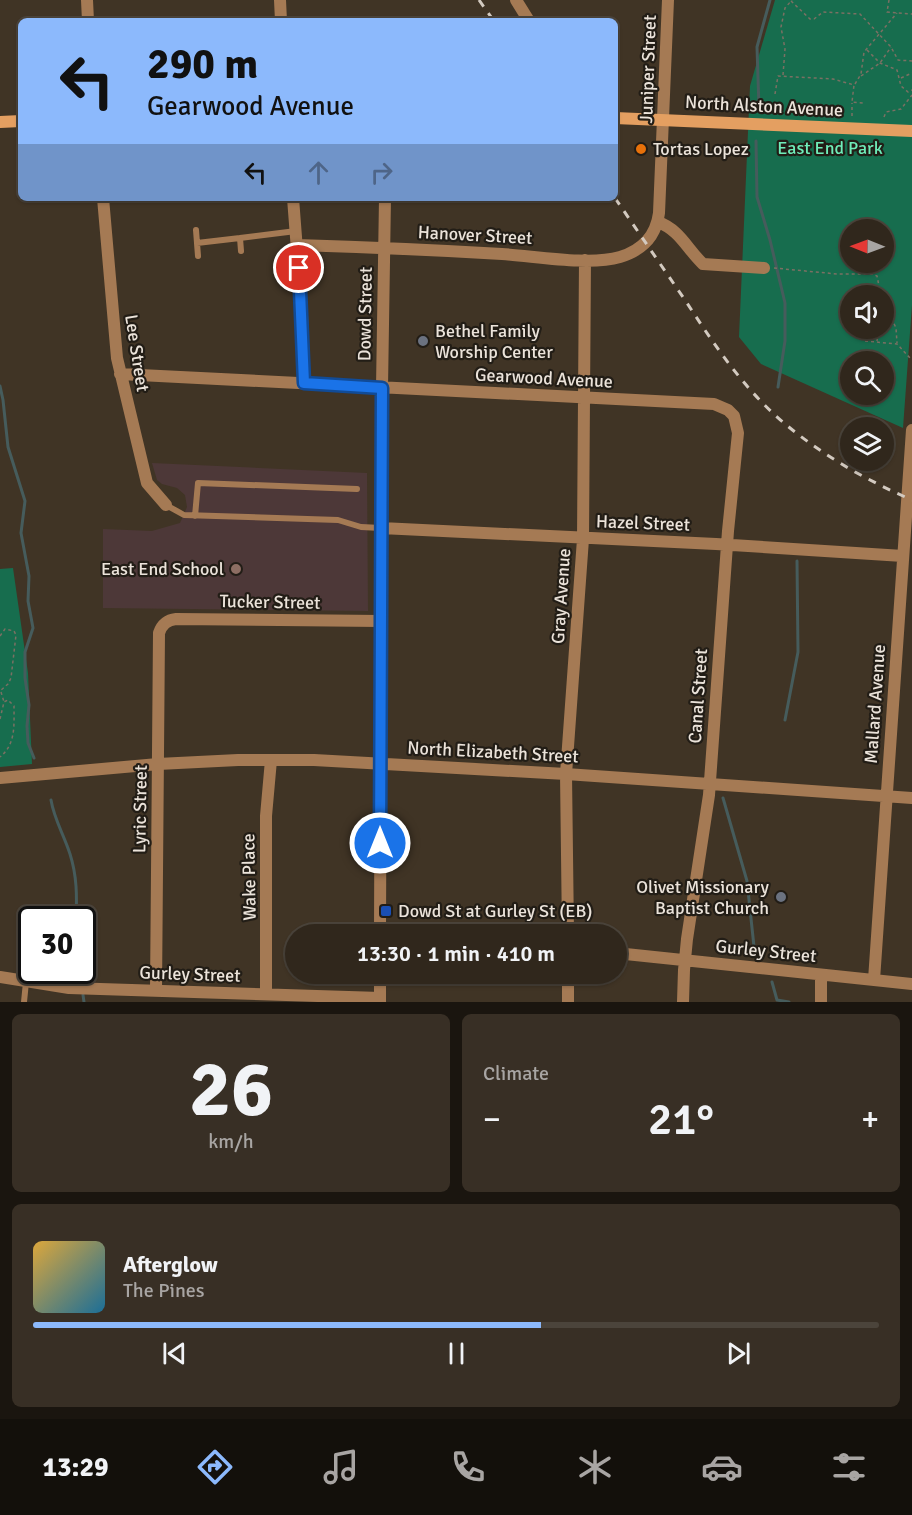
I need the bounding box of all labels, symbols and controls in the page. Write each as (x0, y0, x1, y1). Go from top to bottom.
street label: Juniper Street (635, 14, 661, 124)
text: 290 m (147, 39, 258, 90)
icon: left (48, 42, 126, 120)
text: Gearwood Avenue (147, 90, 354, 123)
street label: North Alston Avenue (684, 91, 844, 121)
park label: East End Park (777, 137, 883, 159)
place label: Tortas Lopez (653, 138, 749, 160)
marker: Tortas Lopez (634, 142, 648, 156)
icon: left (239, 156, 272, 189)
icon: ahead (302, 156, 335, 189)
icon: right (365, 156, 398, 189)
north arrow (840, 219, 894, 273)
map controls (840, 219, 894, 471)
street label: Hanover Street (417, 221, 533, 249)
pin (273, 242, 324, 293)
icon: arrive (282, 251, 315, 284)
street label: Dowd Street (353, 267, 377, 361)
button: sound (840, 285, 894, 339)
street label: Lee Street (120, 313, 154, 393)
place label: Bethel Family Worship Center (435, 320, 553, 363)
marker: Bethel Family Worship Center (416, 334, 430, 348)
button: search (840, 351, 894, 405)
street label: Gearwood Avenue (475, 363, 613, 393)
button: layers (840, 417, 894, 471)
street label: Hazel Street (596, 510, 690, 536)
street label: Gray Avenue (547, 548, 575, 644)
place label: East End School (101, 558, 224, 580)
marker: East End School (229, 562, 243, 576)
street label: Tucker Street (219, 590, 321, 614)
street label: Mallard Avenue (860, 644, 890, 764)
street label: Canal Street (684, 648, 712, 744)
street label: North Elizabeth Street (407, 737, 579, 767)
street label: Lyric Street (128, 765, 152, 853)
position arrow (348, 811, 412, 875)
street label: Wake Place (237, 833, 261, 921)
place label: Olivet Missionary Baptist Church (636, 876, 770, 919)
marker: Olivet Missionary Baptist Church (774, 890, 788, 904)
place label: Dowd St at Gurley St (EB) (398, 900, 592, 922)
marker: Dowd St at Gurley St (EB) (379, 904, 393, 918)
speed limit sign: 30 (18, 906, 96, 984)
street label: Gurley Street (715, 935, 817, 967)
text: 13:30 · 1 min · 410 m (357, 940, 555, 967)
street label: Gurley Street (139, 961, 241, 987)
text: 26 (189, 1042, 273, 1138)
text: Climate (483, 1061, 549, 1086)
text: 21° (648, 1092, 714, 1147)
text: − (483, 1099, 501, 1140)
text: + (861, 1099, 879, 1140)
text: km/h (208, 1129, 254, 1154)
text: Afterglow (123, 1251, 218, 1278)
text: The Pines (123, 1278, 205, 1303)
icon: previous (158, 1337, 191, 1370)
icon: pause (440, 1337, 473, 1370)
icon: next (722, 1337, 755, 1370)
icon: directions (194, 1446, 236, 1488)
icon: music (320, 1446, 362, 1488)
icon: phone (447, 1446, 489, 1488)
icon: climate (574, 1446, 616, 1488)
icon: car (701, 1446, 743, 1488)
icon: filters (828, 1446, 870, 1488)
text: 13:29 (42, 1451, 109, 1484)

